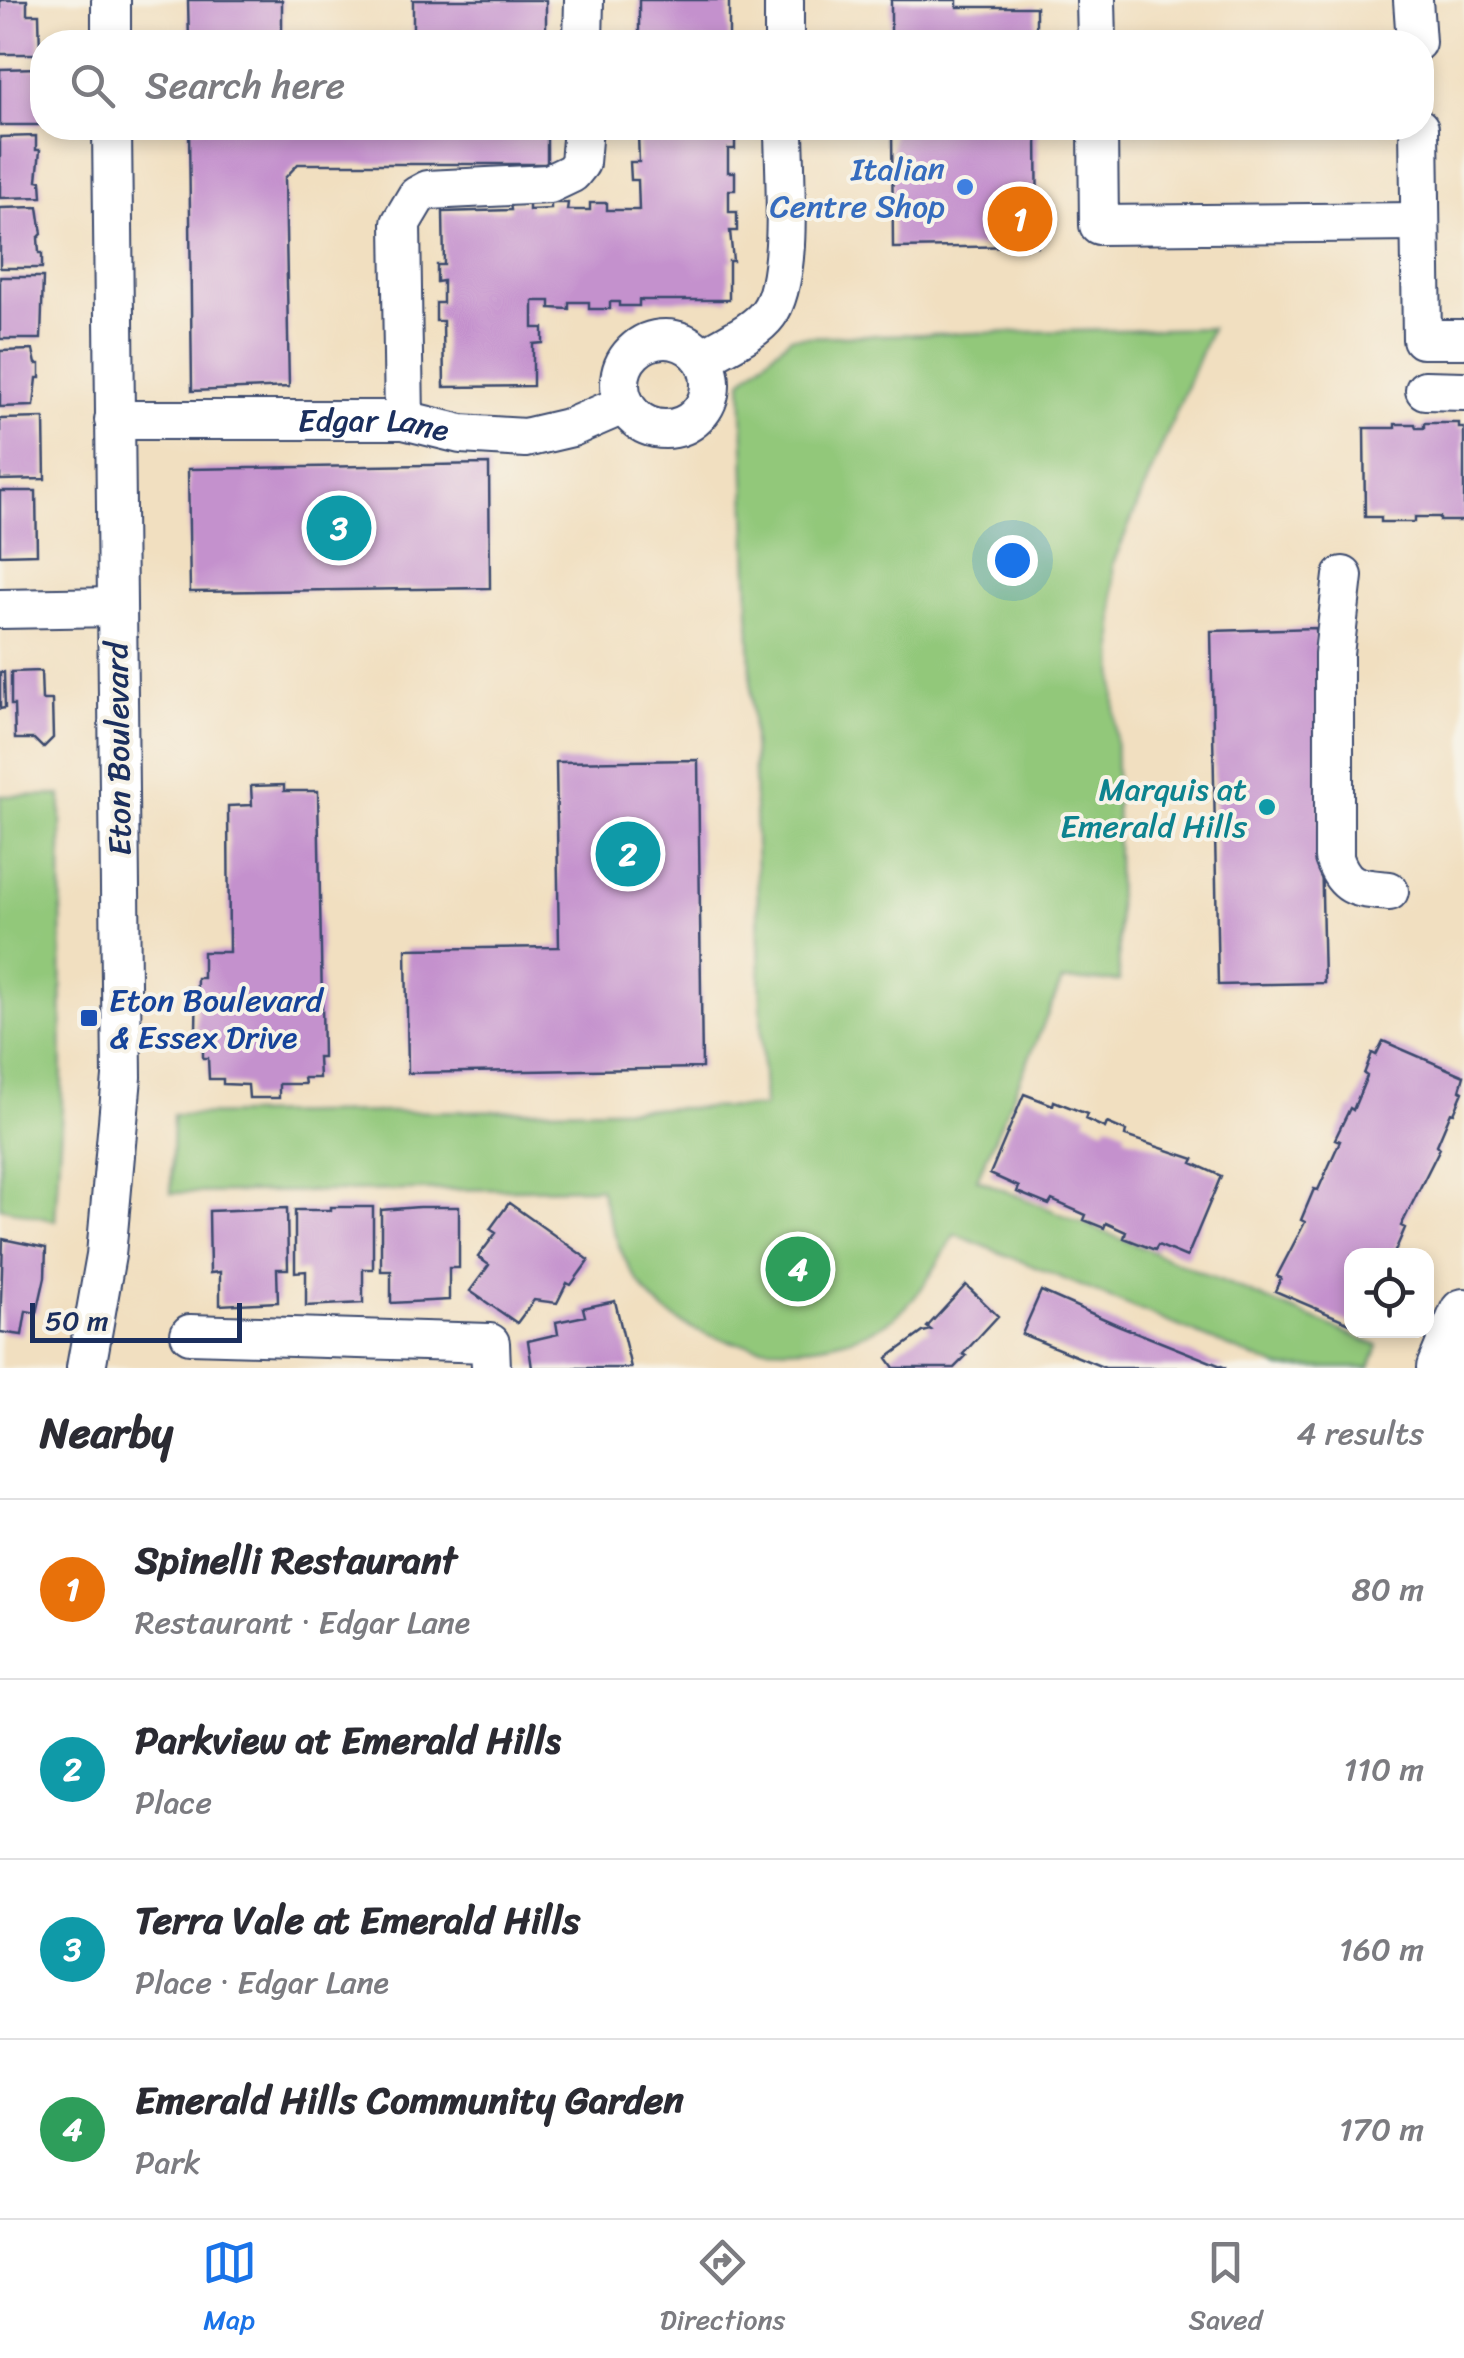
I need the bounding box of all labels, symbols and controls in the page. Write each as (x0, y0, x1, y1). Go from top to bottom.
search box (30, 30, 1434, 140)
text: Search here (145, 52, 345, 119)
icon: search (65, 58, 120, 113)
place label: Italian Centre Shop (770, 141, 945, 235)
marker: Italian Centre Shop (954, 176, 976, 198)
pin: 1 (988, 182, 1052, 256)
street label: Edgar Lane (298, 392, 455, 459)
pin: 3 (306, 490, 372, 566)
your location (987, 535, 1038, 586)
street label: Eton Boulevard (88, 640, 149, 856)
place label: Marquis at Emerald Hills (1060, 761, 1247, 855)
marker: Marquis at Emerald Hills (1256, 796, 1278, 818)
pin: 2 (596, 816, 660, 892)
place label: Eton Boulevard & Essex Drive (109, 972, 325, 1066)
marker: Eton Boulevard & Essex Drive (78, 1007, 100, 1029)
pin: 4 (766, 1232, 830, 1306)
map controls (1344, 1248, 1434, 1338)
button: locate (1344, 1248, 1434, 1338)
text: 50 m (45, 1296, 109, 1345)
scale bar (30, 1298, 242, 1342)
text: Nearby (40, 1396, 173, 1470)
text: 4 results (1296, 1405, 1424, 1462)
text: Spinelli Restaurant (135, 1527, 457, 1594)
text: 1 (66, 1561, 79, 1618)
text: 80 m (1352, 1561, 1424, 1618)
text: Restaurant · Edgar Lane (135, 1594, 470, 1651)
text: Parkview at Emerald Hills (135, 1707, 561, 1774)
text: 2 (63, 1741, 82, 1798)
text: 110 m (1343, 1741, 1424, 1798)
text: Place (135, 1774, 212, 1831)
text: Terra Vale at Emerald Hills (135, 1887, 580, 1954)
text: 3 (64, 1921, 81, 1978)
text: 160 m (1339, 1921, 1424, 1978)
text: Place · Edgar Lane (135, 1954, 389, 2011)
text: Emerald Hills Community Garden (135, 2067, 684, 2134)
text: 4 (62, 2101, 83, 2158)
text: 170 m (1339, 2101, 1424, 2158)
text: Park (135, 2134, 201, 2191)
tab: Map (202, 2235, 257, 2344)
tab: Directions (660, 2235, 785, 2344)
tab: Saved (1189, 2235, 1262, 2344)

